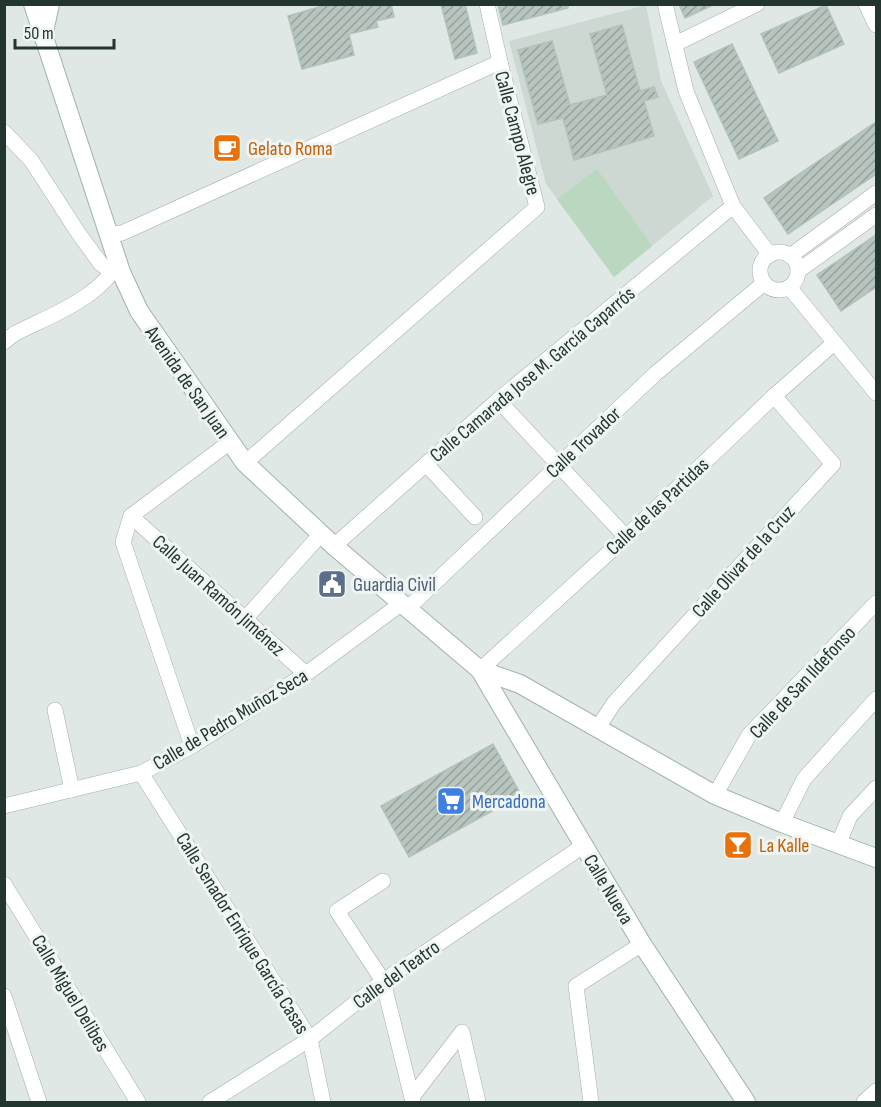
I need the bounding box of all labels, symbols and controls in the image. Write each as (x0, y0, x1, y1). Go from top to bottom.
scale bar (15, 12, 114, 50)
text: 50 m (24, 23, 54, 44)
street label: Calle Campo Alegre (489, 69, 545, 198)
cafe icon: Gelato Roma (211, 132, 243, 164)
place label: Gelato Roma (248, 137, 333, 161)
street label: Calle Camarada Jose M. García Caparrós (425, 282, 640, 468)
street label: Avenida de San Juan (139, 321, 235, 443)
street label: Calle Trovador (541, 402, 626, 483)
street label: Calle de las Partidas (601, 453, 714, 561)
street label: Calle Olivar de la Cruz (687, 501, 800, 623)
street label: Calle Juan Ramón Jiménez (147, 530, 289, 661)
public building icon: Guardia Civil (316, 568, 348, 600)
place label: Guardia Civil (353, 573, 436, 597)
street label: Calle de San Ildefonso (744, 621, 861, 744)
street label: Calle de Pedro Muñoz Seca (149, 664, 312, 776)
supermarket icon: Mercadona (435, 785, 467, 817)
place label: Mercadona (472, 790, 546, 814)
street label: Calle Senador Enrique García Casas (170, 828, 314, 1039)
bar icon: La Kalle (722, 829, 754, 861)
place label: La Kalle (759, 834, 809, 858)
street label: Calle Nueva (578, 850, 638, 929)
street label: Calle Miguel Delibes (26, 931, 114, 1056)
street label: Calle del Teatro (349, 935, 445, 1014)

